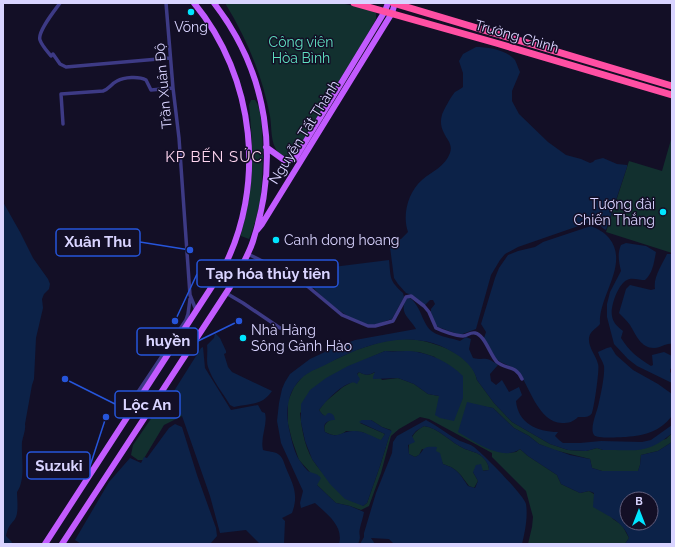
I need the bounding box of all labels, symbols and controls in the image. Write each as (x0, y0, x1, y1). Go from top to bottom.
marker: Võng (186, 7, 196, 17)
street label: Trường Chinh (473, 16, 561, 56)
place label: Võng (174, 19, 208, 35)
park label: Công viên Hòa Bình (269, 34, 333, 66)
street label: Trần Xuân Độ (151, 42, 175, 130)
street label: Nguyễn Tất Thành (266, 77, 342, 187)
district label: KP BẾN SÚC (165, 147, 263, 166)
place label: Tượng đài Chiến Thắng (573, 196, 655, 228)
marker: Tượng đài Chiến Thắng (658, 207, 668, 217)
callout: Xuân Thu (56, 229, 140, 256)
place label: Canh dong hoang (284, 232, 400, 248)
text: Xuân Thu (63, 233, 132, 251)
marker: Canh dong hoang (271, 235, 281, 245)
callout: Tạp hóa thủy tiên (197, 260, 338, 287)
text: Tạp hóa thủy tiên (206, 265, 330, 283)
place label: Nhà Hàng Sông Gành Hào (251, 322, 352, 354)
callout: huyền (137, 328, 198, 355)
text: huyền (146, 332, 190, 350)
marker: Nhà Hàng Sông Gành Hào (238, 333, 248, 343)
callout: Lộc An (115, 391, 180, 418)
text: Lộc An (123, 396, 171, 414)
callout: Suzuki (27, 452, 90, 479)
text: Suzuki (35, 457, 83, 475)
north arrow (619, 491, 659, 531)
text: B (635, 495, 643, 508)

